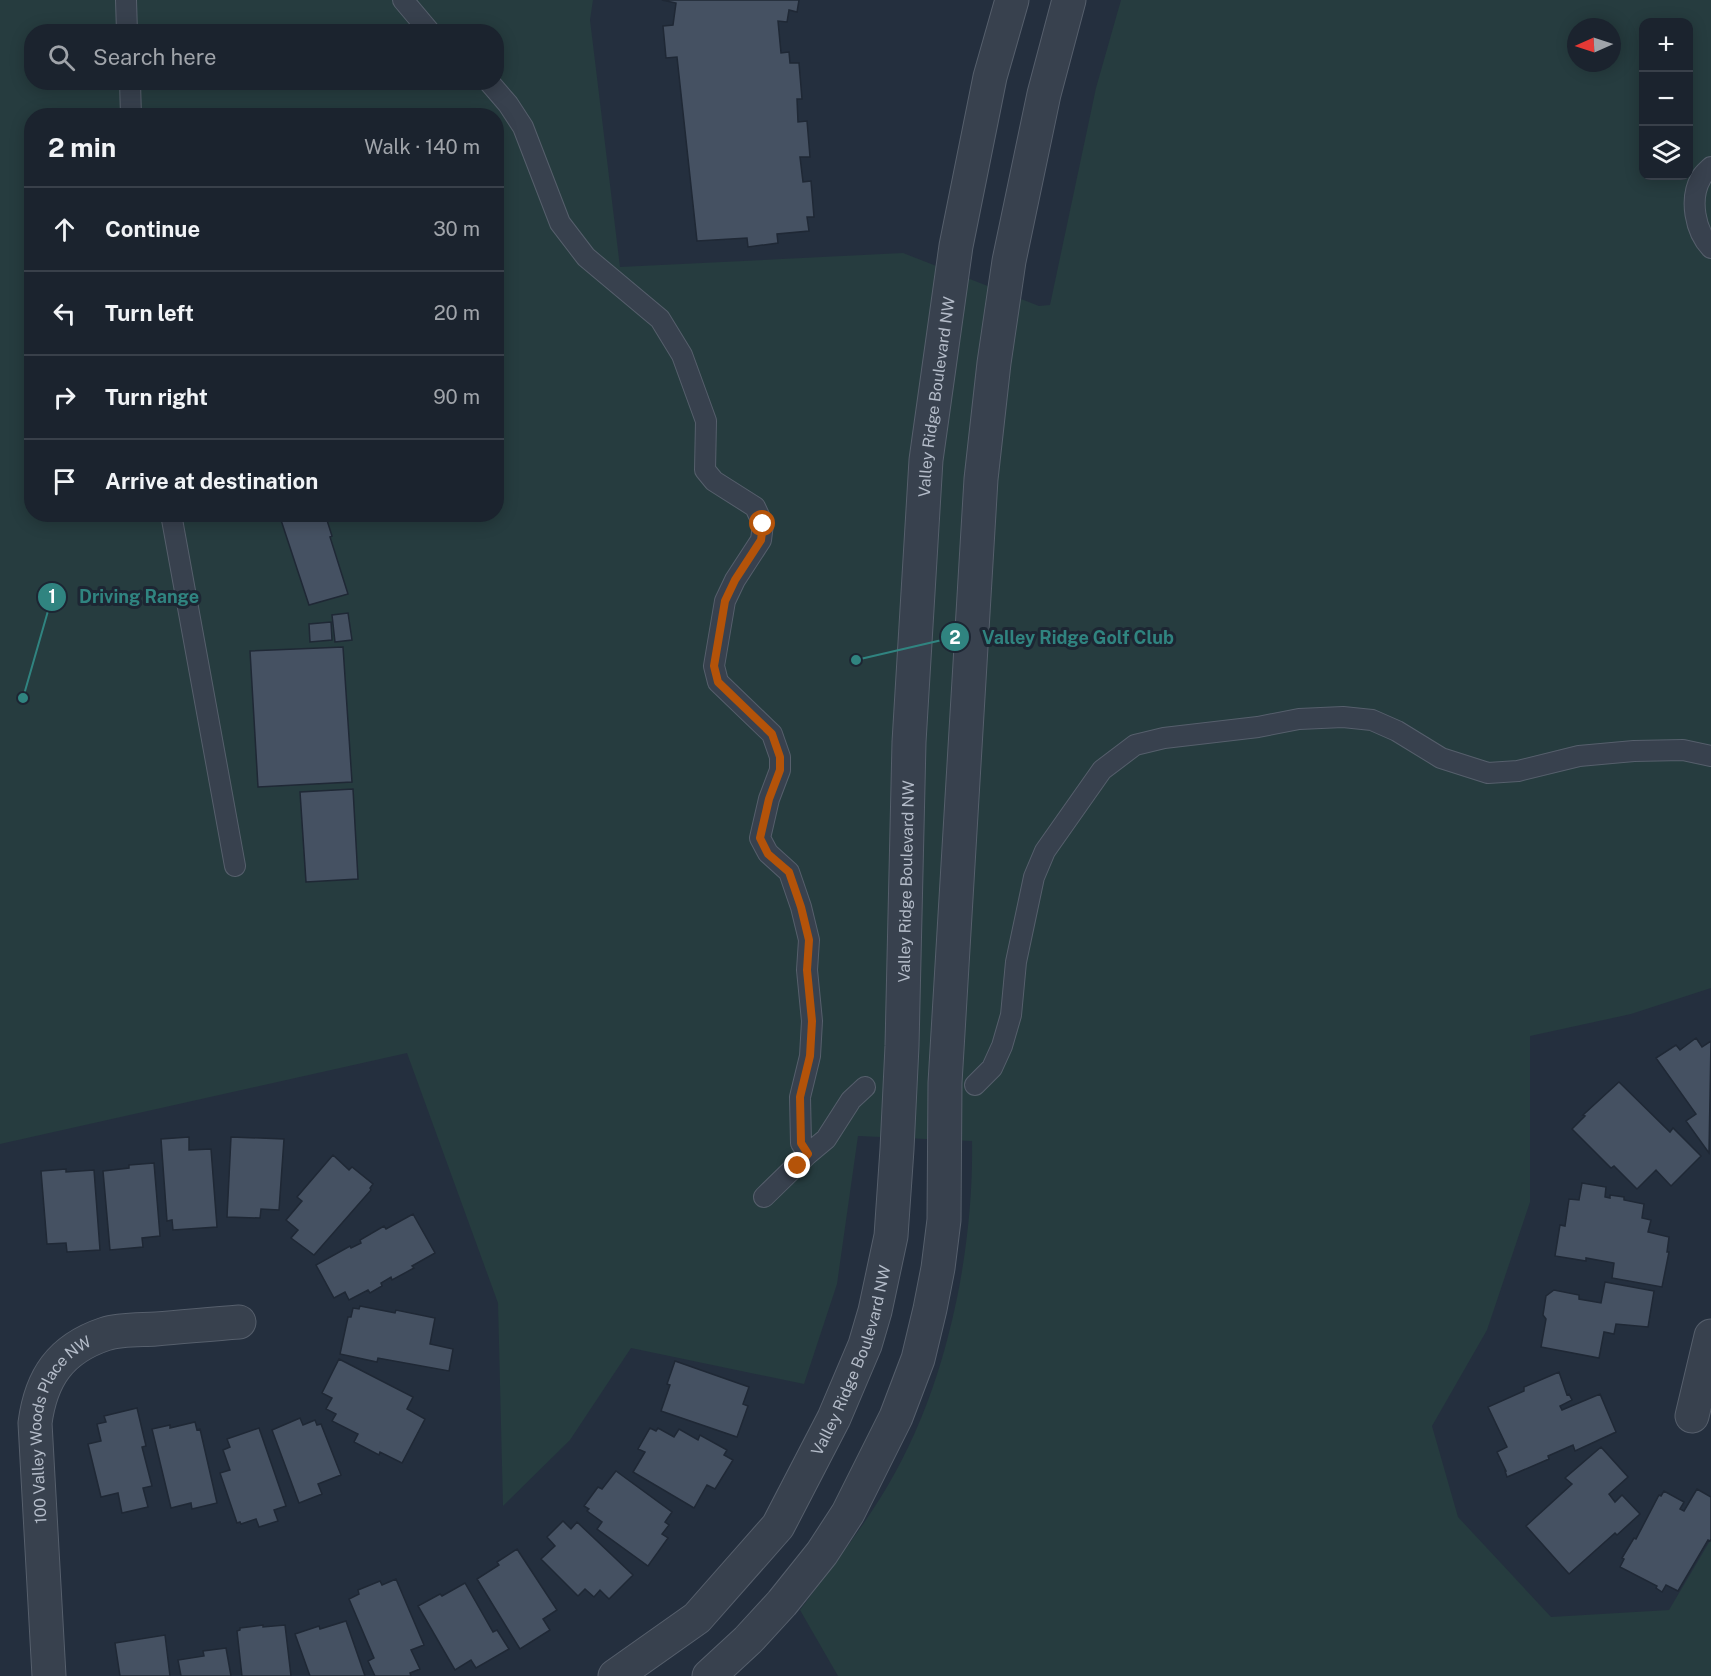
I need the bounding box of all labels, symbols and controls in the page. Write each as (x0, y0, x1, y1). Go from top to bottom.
north arrow (1567, 18, 1621, 72)
map controls (1639, 18, 1693, 180)
button: + (1639, 18, 1693, 72)
search box (24, 24, 504, 90)
icon: search (45, 41, 78, 74)
text: Search here (93, 44, 217, 70)
button: − (1639, 72, 1693, 126)
button: layers (1639, 126, 1693, 180)
text: 2 min (48, 132, 116, 163)
text: Walk · 140 m (364, 135, 480, 159)
icon: ahead (48, 213, 81, 246)
text: Continue (105, 216, 200, 242)
text: 30 m (433, 217, 480, 241)
street label: Valley Ridge Boulevard NW (914, 295, 958, 498)
icon: left (48, 297, 81, 330)
text: Turn left (105, 300, 194, 326)
text: 20 m (434, 301, 480, 325)
icon: right (48, 381, 81, 414)
text: Turn right (105, 384, 208, 410)
text: 90 m (433, 385, 480, 409)
icon: arrive (48, 465, 81, 498)
text: Arrive at destination (105, 468, 318, 494)
route start (749, 510, 775, 536)
callout: Driving Range (37, 579, 211, 615)
text: 1 (48, 586, 56, 607)
text: Driving Range (79, 586, 199, 607)
callout: Valley Ridge Golf Club (940, 619, 1186, 655)
text: 2 (949, 627, 961, 648)
text: Valley Ridge Golf Club (982, 627, 1174, 648)
street label: Valley Ridge Boulevard NW (894, 780, 918, 983)
route end (784, 1152, 810, 1178)
street label: Valley Ridge Boulevard NW (807, 1263, 894, 1459)
street label: 100 Valley Woods Place NW (25, 1332, 94, 1524)

